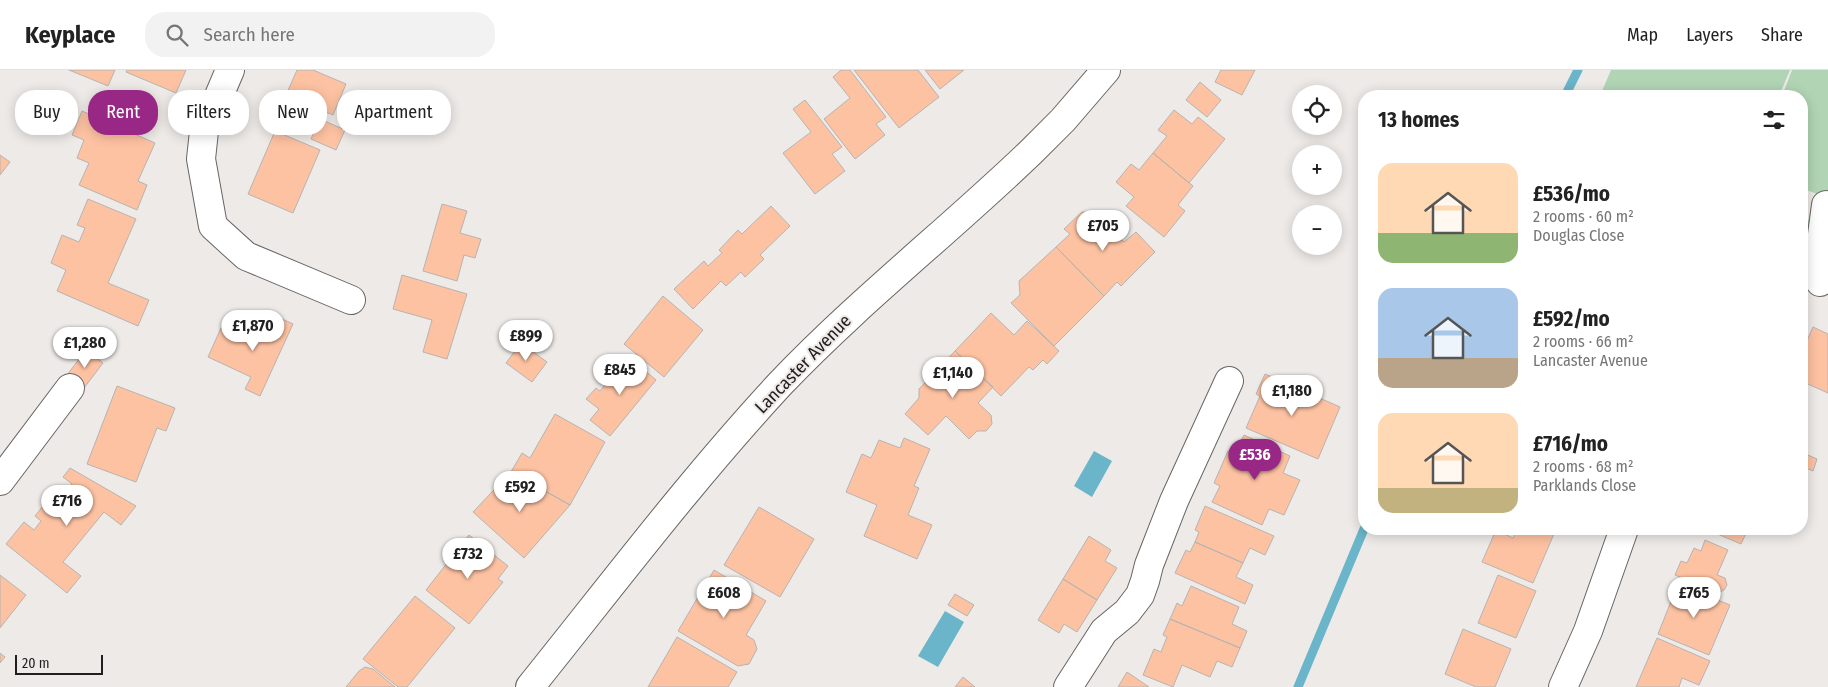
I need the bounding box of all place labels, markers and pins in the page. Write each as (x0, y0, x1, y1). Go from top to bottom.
pin: £705 (1073, 210, 1133, 252)
pin: £1,870 (212, 310, 294, 352)
pin: £899 (496, 320, 556, 362)
pin: £1,280 (44, 326, 126, 369)
pin: £845 (590, 354, 650, 396)
pin: £1,140 (912, 356, 994, 399)
pin: £1,180 (1251, 374, 1333, 417)
pin: £536 (1225, 438, 1285, 481)
pin: £592 (490, 470, 550, 513)
pin: £716 (37, 484, 97, 527)
pin: £732 (438, 538, 498, 580)
pin: £608 (694, 576, 754, 619)
pin: £765 (1664, 576, 1724, 619)

